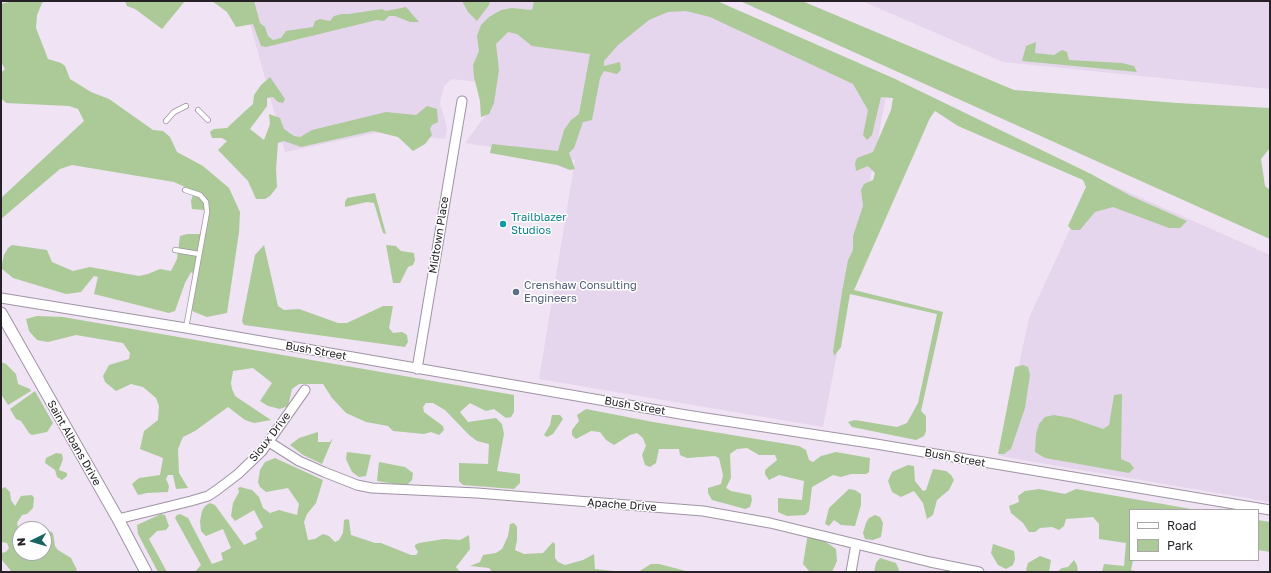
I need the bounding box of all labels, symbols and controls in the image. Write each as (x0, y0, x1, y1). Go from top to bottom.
street label: Midtown Place (426, 196, 452, 274)
place label: Trailblazer Studios (511, 211, 566, 237)
marker: Trailblazer Studios (498, 219, 508, 229)
place label: Crenshaw Consulting Engineers (524, 279, 637, 305)
marker: Crenshaw Consulting Engineers (511, 287, 521, 297)
street label: Bush Street (284, 339, 348, 363)
street label: Bush Street (603, 394, 667, 418)
street label: Saint Albans Drive (44, 398, 104, 488)
street label: Sioux Drive (247, 410, 293, 464)
street label: Bush Street (923, 446, 987, 470)
street label: Apache Drive (587, 496, 657, 514)
legend (1129, 509, 1259, 561)
text: Road (1167, 518, 1196, 533)
north arrow (12, 521, 52, 561)
text: N (14, 537, 27, 547)
text: Park (1167, 538, 1193, 553)

